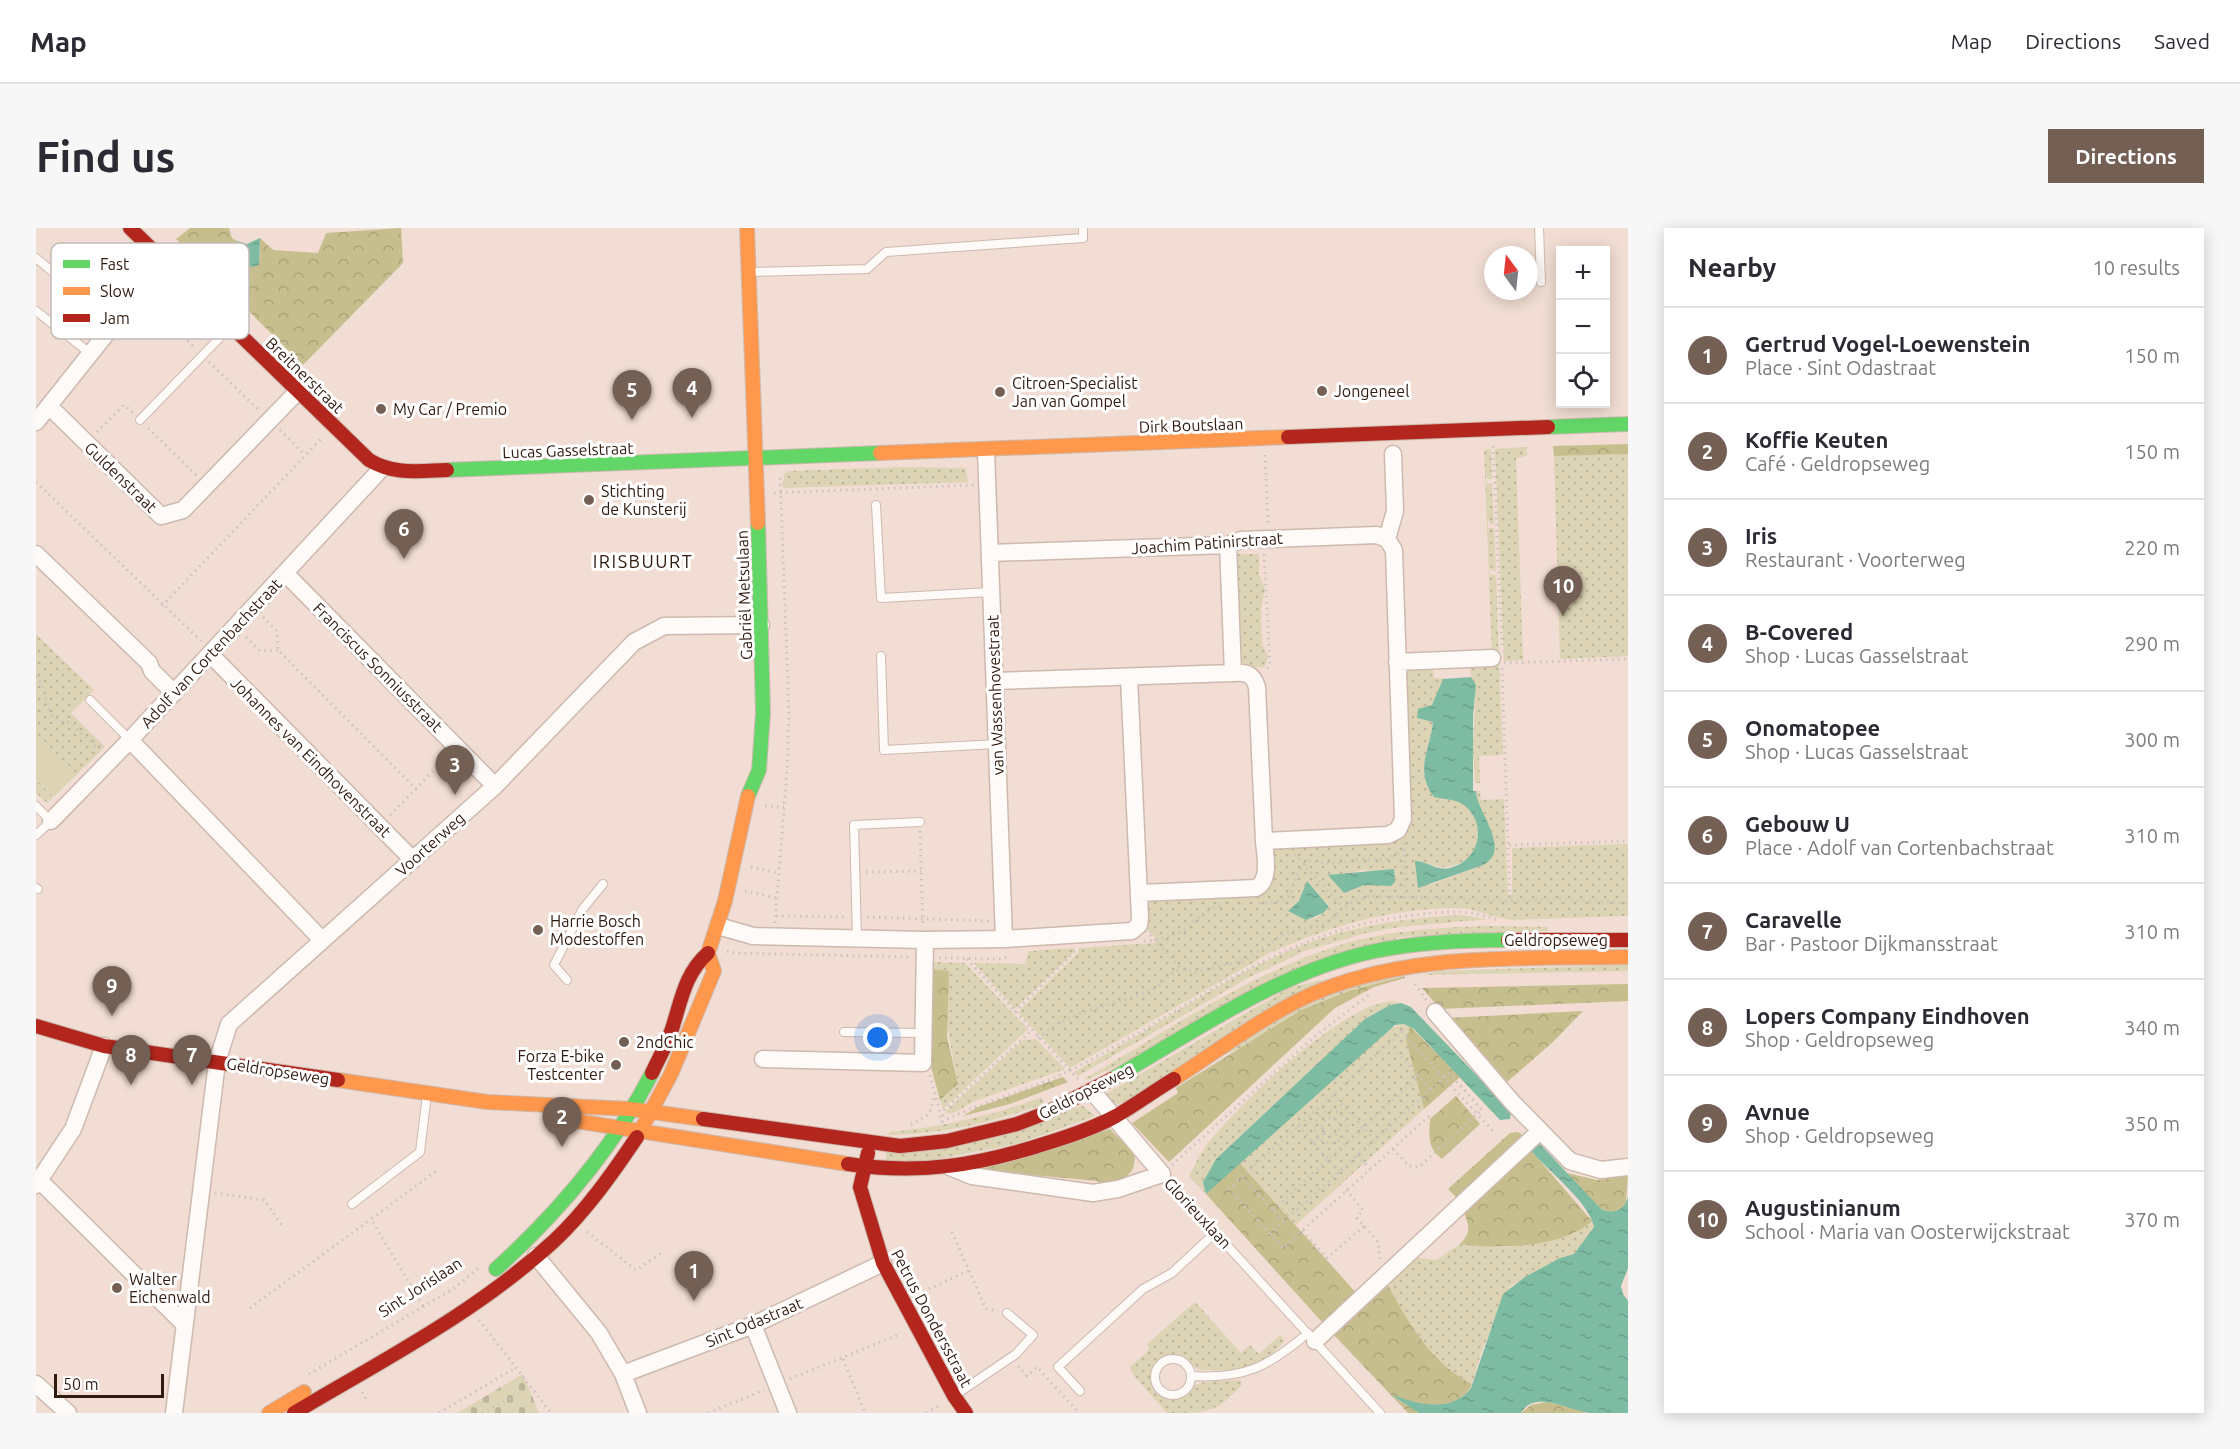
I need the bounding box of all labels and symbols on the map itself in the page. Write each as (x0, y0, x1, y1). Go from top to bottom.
legend (51, 243, 249, 339)
north arrow (1484, 246, 1538, 300)
text: Fast (100, 255, 130, 273)
text: Slow (100, 282, 135, 300)
text: Jam (100, 309, 130, 327)
street label: Breitnerstraat (262, 333, 348, 417)
pin: 4 (672, 368, 712, 418)
pin: 5 (612, 370, 652, 420)
place label: Citroen-Specialist Jan van Gompel (1012, 374, 1138, 410)
place label: Jongeneel (1334, 382, 1409, 400)
marker: Jongeneel (1315, 384, 1329, 398)
marker: Citroen-Specialist Jan van Gompel (993, 385, 1007, 399)
place label: My Car / Premio (393, 400, 507, 418)
marker: My Car / Premio (374, 402, 388, 416)
street label: Dirk Boutslaan (1138, 414, 1244, 436)
street label: Guldenstraat (81, 438, 161, 516)
street label: Lucas Gasselstraat (502, 439, 635, 461)
place label: Stichting de Kunsterij (601, 482, 687, 518)
marker: Stichting de Kunsterij (582, 493, 596, 507)
pin: 6 (384, 510, 424, 559)
street label: Joachim Patinirstraat (1130, 529, 1284, 557)
street label: Gabriël Metsulaan (733, 530, 755, 660)
district label: IRISBUURT (593, 551, 693, 571)
pin: 10 (1544, 566, 1582, 616)
street label: Adolf van Cortenbachstraat (137, 574, 285, 731)
street label: Franciscus Sonniusstraat (310, 599, 447, 736)
street label: van Wassenhovestraat (983, 614, 1007, 775)
street label: Johannes van Eindhovenstraat (227, 673, 395, 841)
pin: 3 (436, 746, 474, 795)
street label: Voorterweg (392, 808, 468, 880)
place label: Harrie Bosch Modestoffen (550, 912, 644, 948)
marker: Harrie Bosch Modestoffen (531, 923, 545, 937)
street label: Geldropseweg (1504, 931, 1608, 949)
pin: 9 (92, 966, 132, 1016)
your location (863, 1023, 892, 1052)
place label: 2ndChic (636, 1033, 694, 1051)
marker: 2ndChic (617, 1035, 631, 1049)
pin: 8 (112, 1036, 151, 1085)
pin: 7 (172, 1036, 212, 1085)
place label: Forza E-bike Testcenter (517, 1047, 604, 1083)
street label: Geldropseweg (225, 1054, 331, 1088)
marker: Forza E-bike Testcenter (609, 1058, 623, 1072)
street label: Geldropseweg (1036, 1059, 1136, 1123)
pin: 2 (542, 1098, 582, 1147)
street label: Glorieuxlaan (1161, 1174, 1235, 1252)
street label: Petrus Dondersstraat (888, 1246, 976, 1390)
pin: 1 (674, 1252, 714, 1301)
street label: Sint Jorislaan (375, 1254, 465, 1320)
place label: Walter Eichenwald (129, 1270, 211, 1306)
marker: Walter Eichenwald (110, 1281, 124, 1295)
street label: Sint Odastraat (703, 1293, 806, 1350)
scale bar (54, 1371, 164, 1398)

